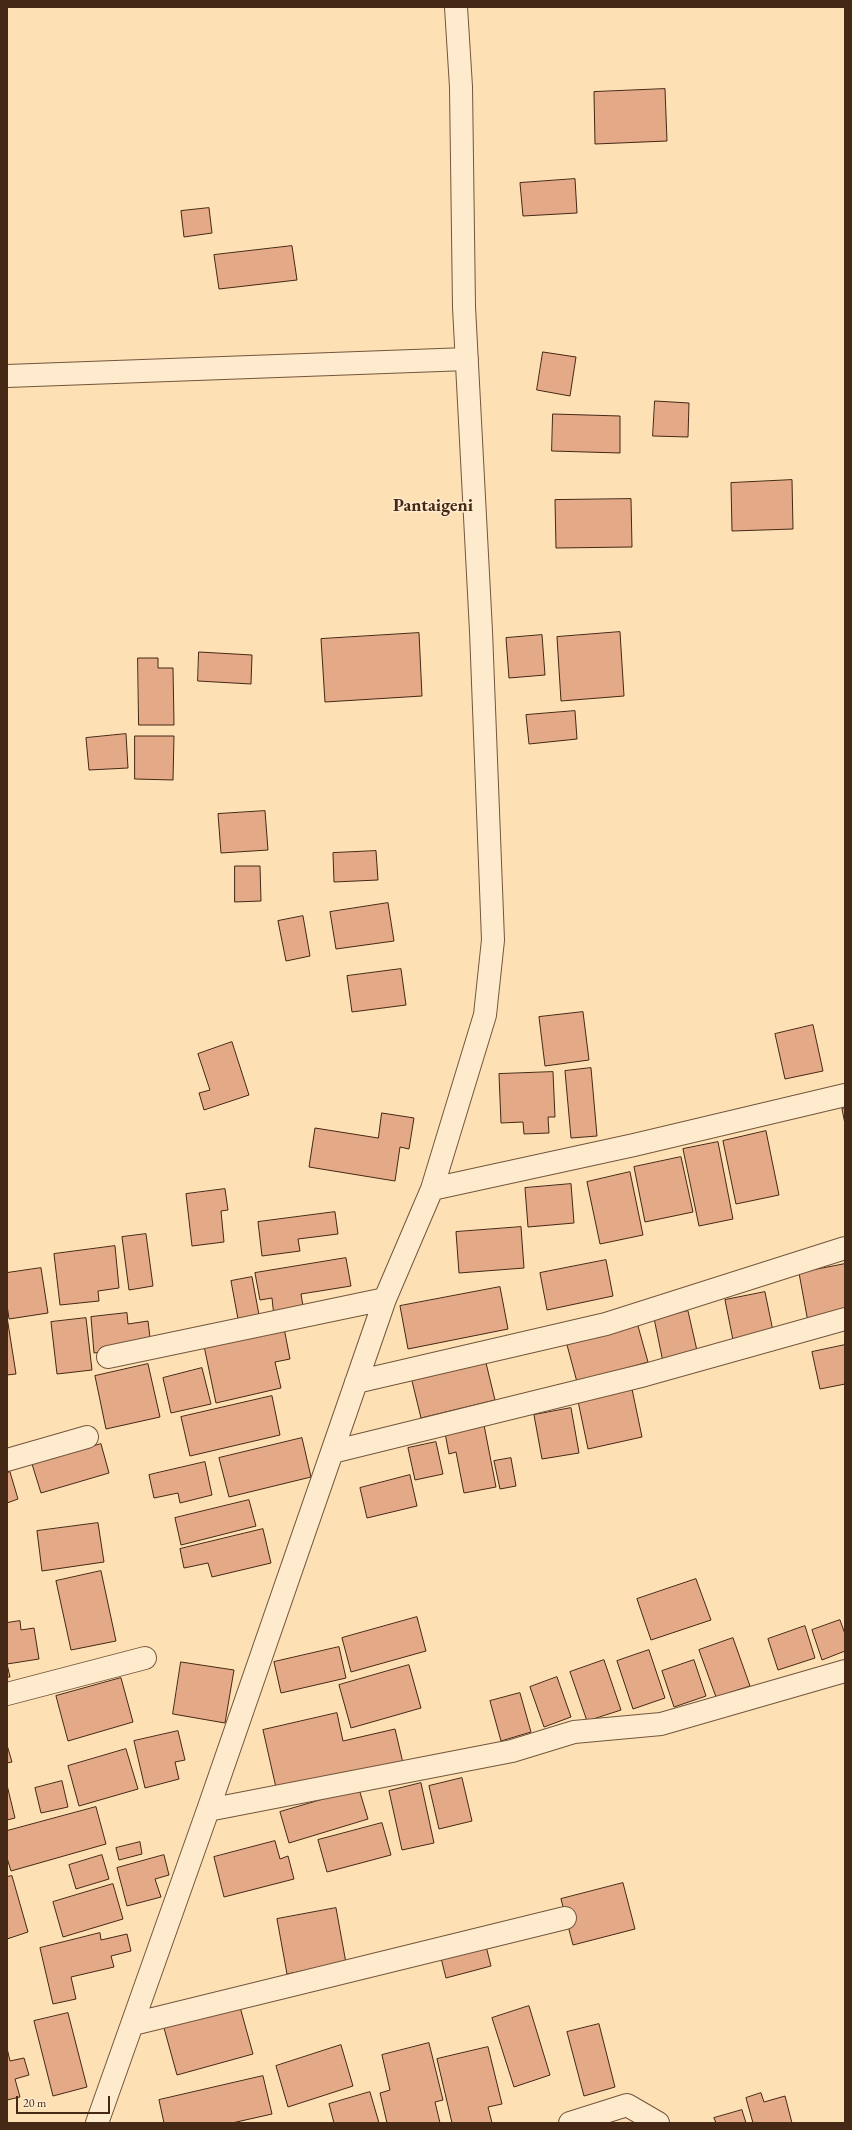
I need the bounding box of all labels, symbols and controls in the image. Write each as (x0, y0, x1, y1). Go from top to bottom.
district label: Pantaigeni (393, 495, 473, 517)
scale bar (18, 2088, 112, 2114)
text: 20 m (23, 2095, 46, 2111)

